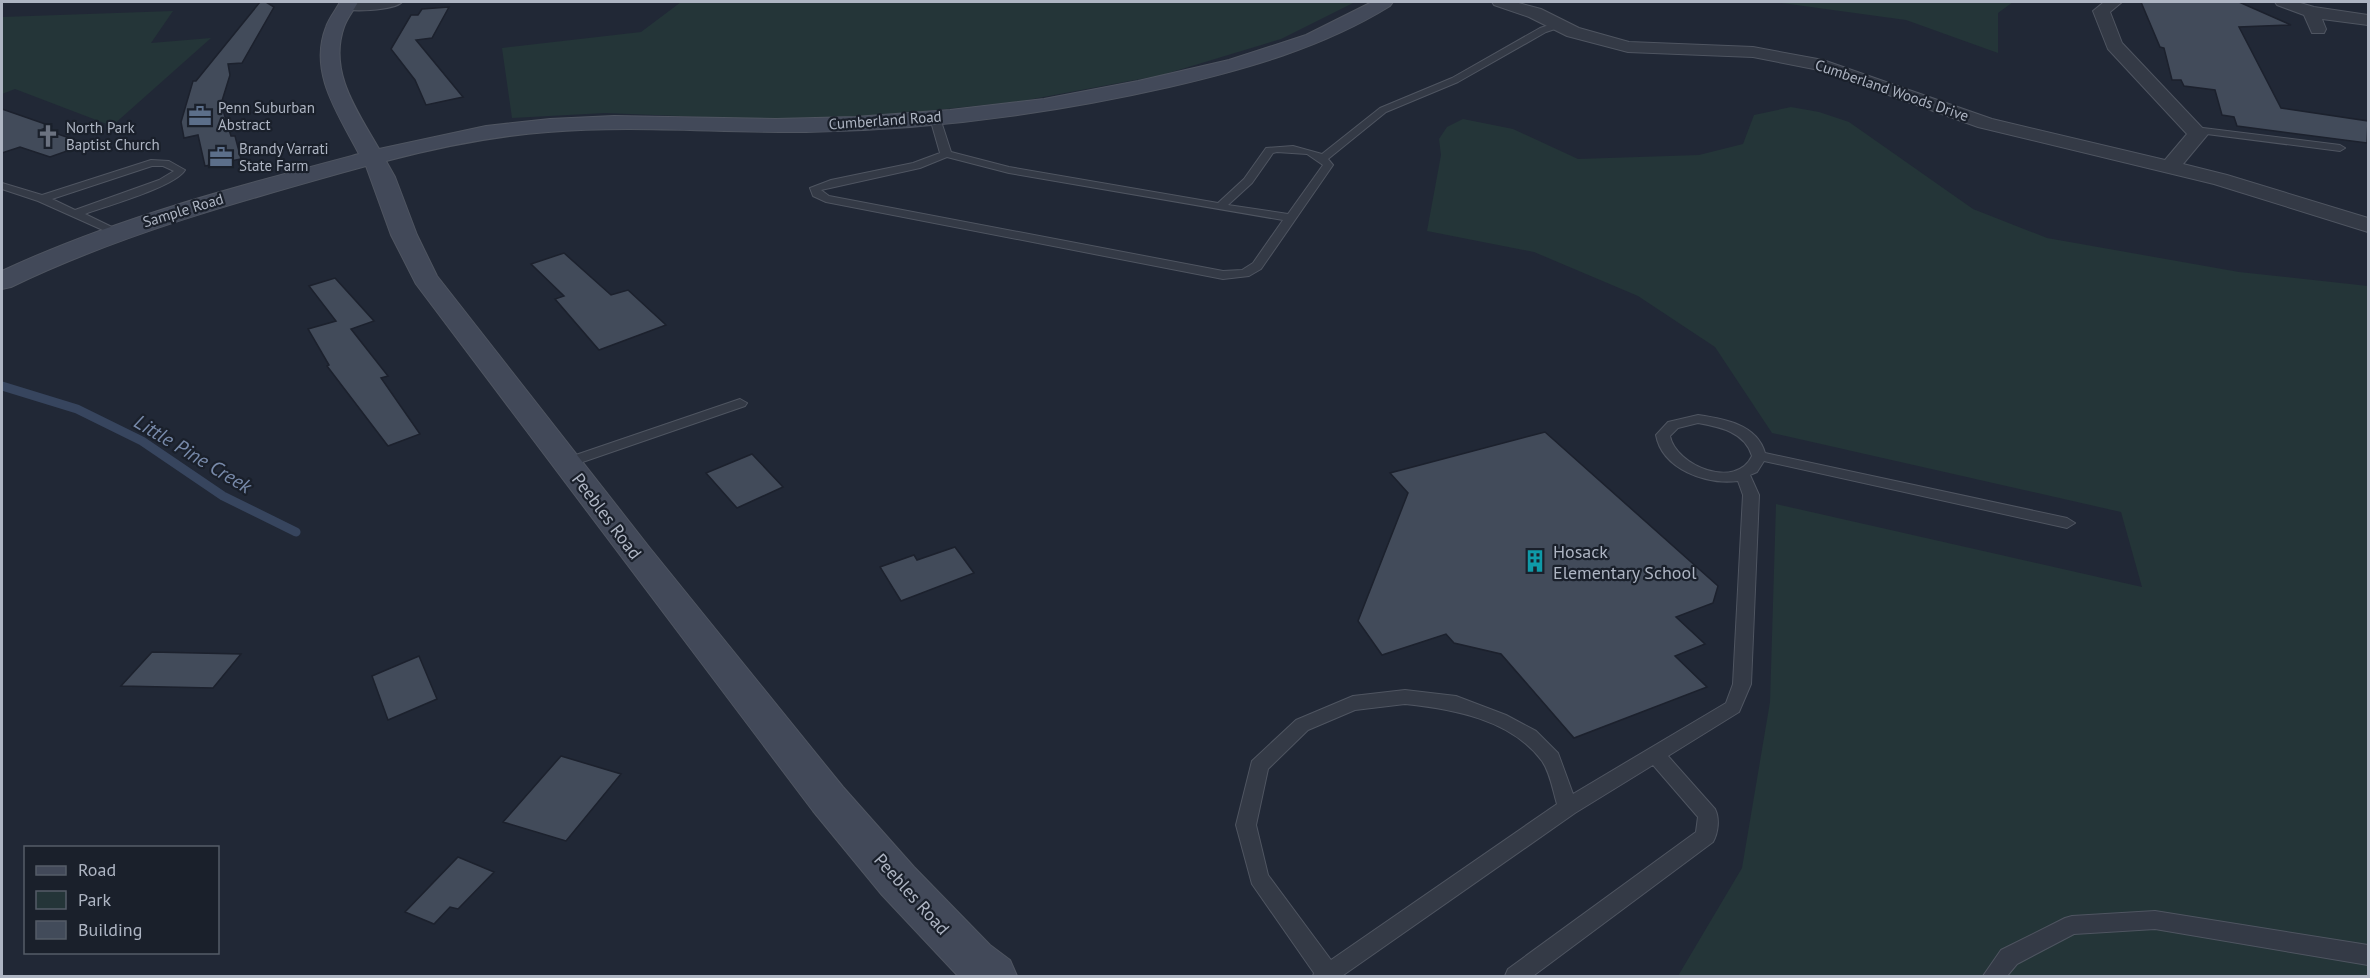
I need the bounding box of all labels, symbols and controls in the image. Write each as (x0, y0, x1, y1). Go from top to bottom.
street label: Cumberland Woods Drive (1813, 55, 1971, 125)
place label: Penn Suburban Abstract (218, 98, 315, 134)
office icon: Penn Suburban Abstract (187, 103, 213, 129)
street label: Cumberland Road (828, 107, 942, 133)
place label: North Park Baptist Church (66, 118, 160, 154)
church icon: North Park Baptist Church (35, 123, 61, 149)
place label: Brandy Varrati State Farm (239, 139, 329, 175)
office icon: Brandy Varrati State Farm (208, 144, 234, 170)
street label: Sample Road (140, 189, 226, 231)
water label: Little Pine Creek (129, 409, 257, 500)
street label: Peebles Road (567, 468, 647, 564)
place label: Hosack Elementary School (1553, 540, 1697, 584)
building icon: Hosack Elementary School (1522, 548, 1548, 574)
legend (24, 846, 219, 954)
street label: Peebles Road (869, 848, 955, 940)
text: Road (78, 858, 116, 881)
text: Park (78, 888, 111, 911)
text: Building (78, 918, 142, 941)

